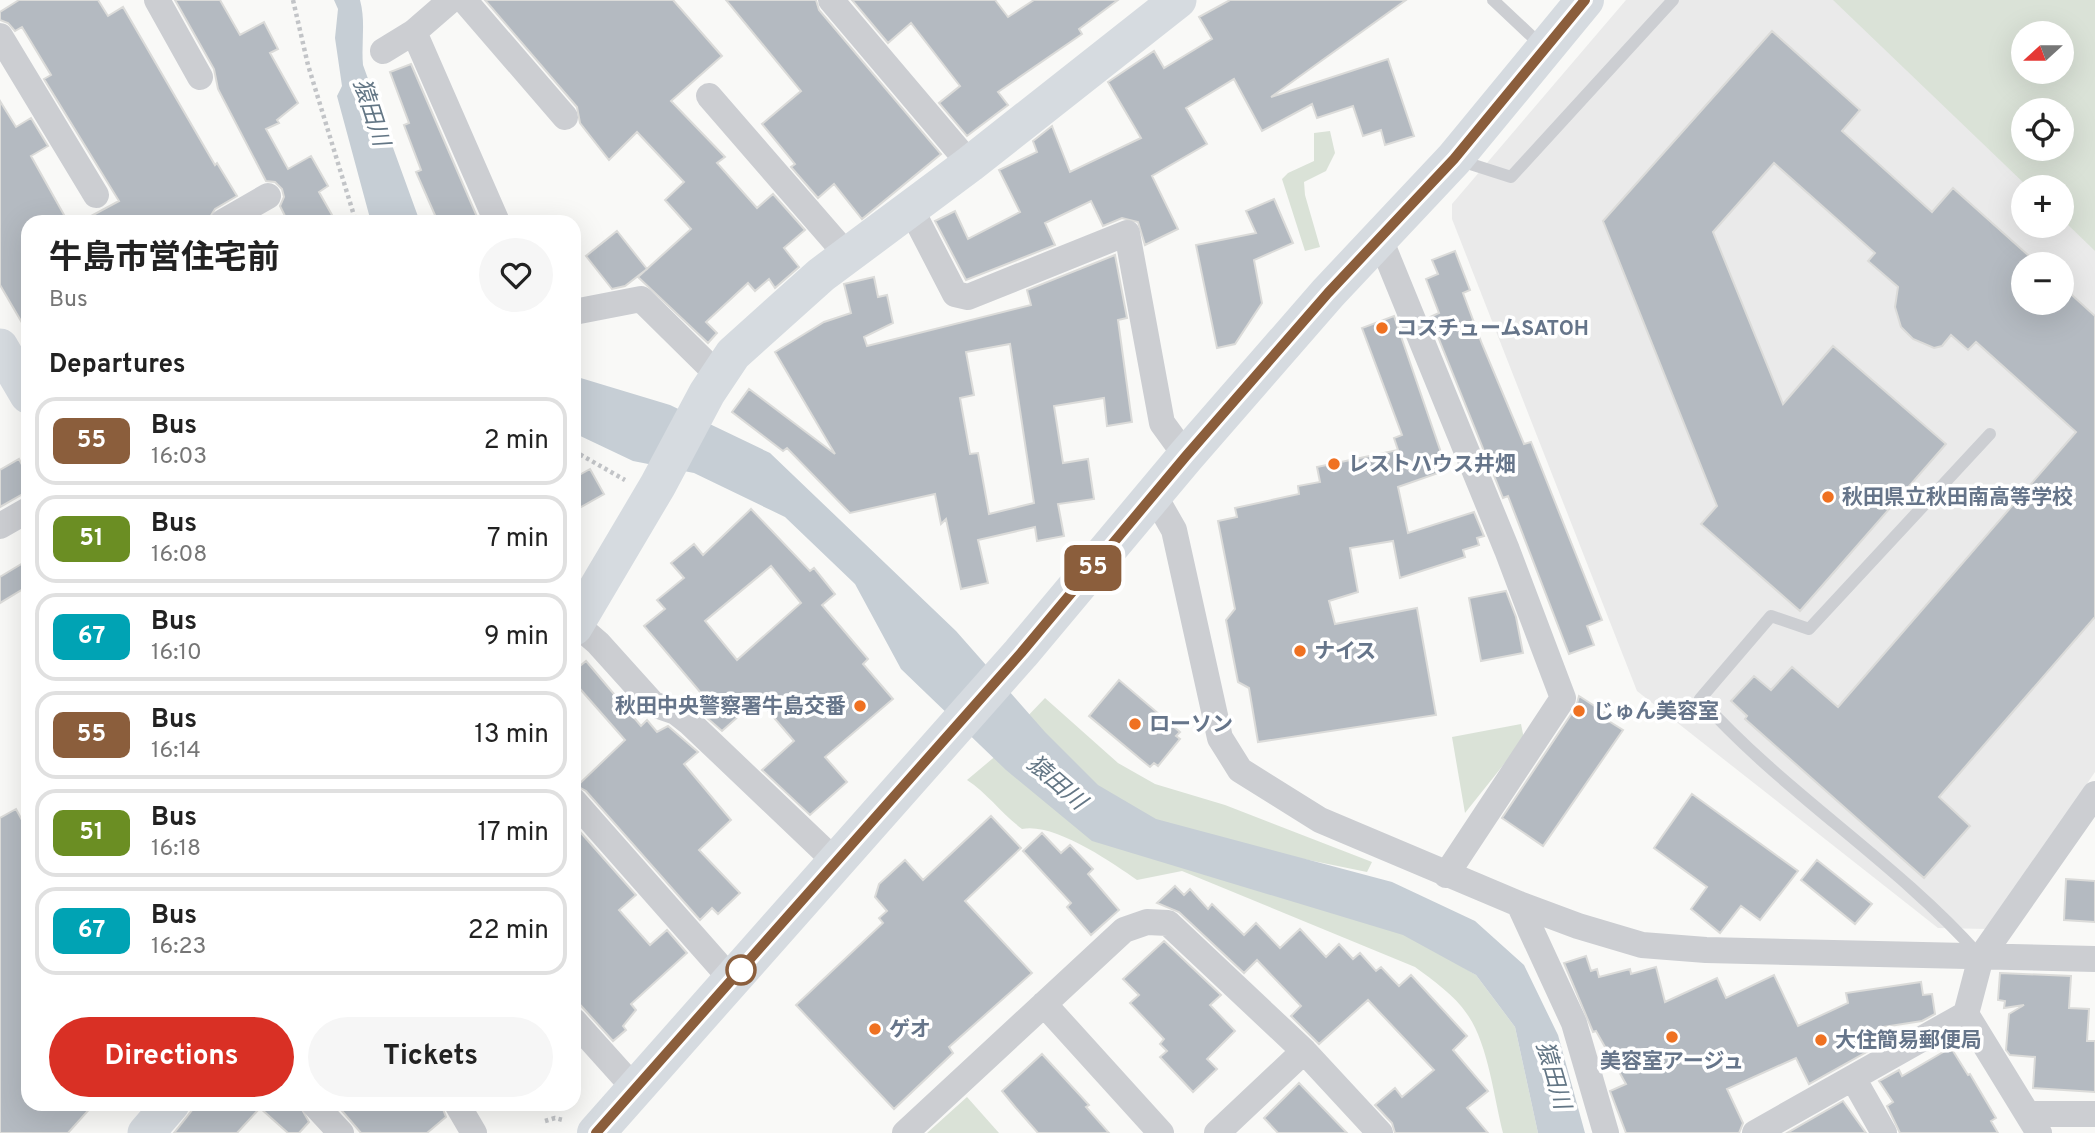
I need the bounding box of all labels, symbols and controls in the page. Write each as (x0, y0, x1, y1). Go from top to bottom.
north arrow (2011, 21, 2074, 84)
map controls (2011, 21, 2074, 315)
water label: 猿田川 (345, 75, 395, 153)
button: locate (2011, 98, 2074, 161)
button: + (2011, 175, 2074, 238)
button: heart (479, 238, 553, 312)
text: 牛島市営住宅前 (49, 239, 280, 281)
button: − (2011, 252, 2074, 315)
text: Bus (49, 286, 88, 315)
place label: コスチュームSATOH (1396, 316, 1589, 343)
marker: コスチュームSATOH (1374, 320, 1390, 336)
text: Departures (49, 349, 186, 382)
text: Bus (151, 410, 197, 443)
text: 2 min (484, 425, 549, 458)
text: 55 (77, 426, 106, 456)
text: 16:03 (151, 443, 207, 472)
place label: レストハウス井畑 (1348, 452, 1516, 479)
marker: レストハウス井畑 (1326, 456, 1342, 472)
place label: 秋田県立秋田南高等学校 (1842, 485, 2073, 512)
marker: 秋田県立秋田南高等学校 (1820, 489, 1836, 505)
text: Bus (151, 508, 197, 541)
text: 7 min (487, 523, 549, 556)
text: 51 (79, 524, 104, 554)
text: 16:08 (151, 541, 207, 570)
line badge: 55 (1062, 545, 1124, 591)
text: 55 (1078, 553, 1108, 583)
text: Bus (151, 606, 197, 639)
text: 9 min (484, 621, 549, 654)
text: 67 (78, 622, 105, 652)
text: 16:10 (151, 639, 202, 668)
place label: ナイス (1314, 639, 1376, 666)
marker: ナイス (1292, 643, 1308, 659)
place label: 秋田中央警察署牛島交番 (615, 694, 846, 721)
marker: 秋田中央警察署牛島交番 (852, 698, 868, 714)
place label: じゅん美容室 (1593, 699, 1719, 726)
marker: じゅん美容室 (1571, 703, 1587, 719)
text: Bus (151, 704, 197, 737)
place label: ローソン (1149, 712, 1233, 739)
marker: ローソン (1127, 716, 1143, 732)
text: 13 min (474, 719, 549, 752)
text: 55 (77, 720, 106, 750)
text: 16:14 (151, 737, 201, 766)
water label: 猿田川 (1020, 750, 1093, 819)
text: Bus (151, 802, 197, 835)
text: 17 min (477, 817, 549, 850)
text: 51 (79, 818, 104, 848)
text: 16:18 (151, 835, 201, 864)
text: Bus (151, 900, 197, 933)
text: 22 min (468, 915, 549, 948)
text: 67 (78, 916, 105, 946)
text: 16:23 (151, 933, 206, 962)
unlabelled marker (726, 955, 756, 985)
button: Directions (49, 1017, 294, 1097)
button: Tickets (308, 1017, 553, 1097)
place label: ゲオ (889, 1017, 931, 1044)
marker: ゲオ (867, 1021, 883, 1037)
place label: 大住簡易郵便局 (1835, 1028, 1982, 1055)
marker: 美容室アージュ (1664, 1029, 1680, 1045)
marker: 大住簡易郵便局 (1813, 1032, 1829, 1048)
water label: 猿田川 (1528, 1039, 1576, 1116)
place label: 美容室アージュ (1600, 1049, 1744, 1076)

